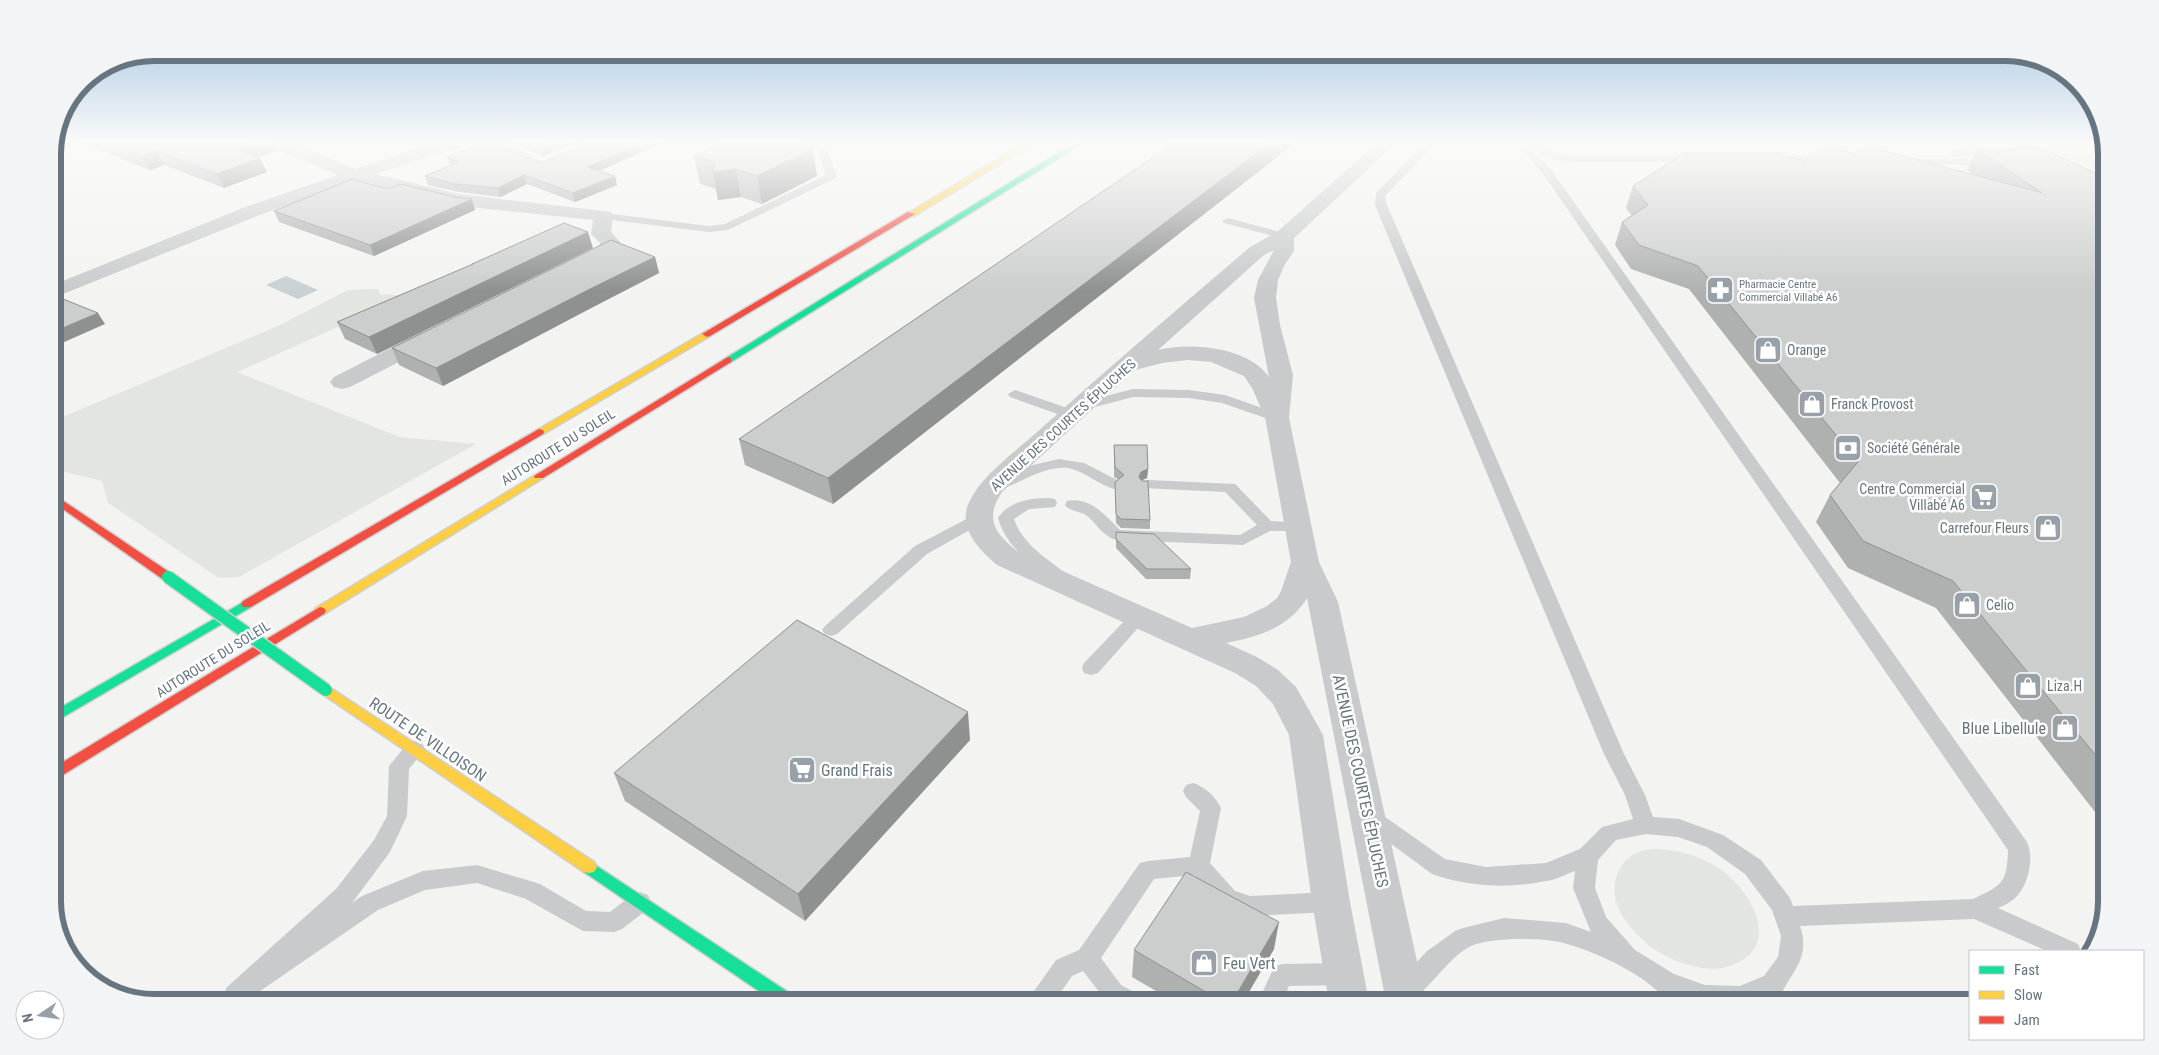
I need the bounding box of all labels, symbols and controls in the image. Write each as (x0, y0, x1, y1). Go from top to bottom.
pharmacy icon: Pharmacie Centre Commercial Villabé A6 (1705, 275, 1735, 305)
place label: Pharmacie Centre Commercial Villabé A6 (1739, 278, 1838, 304)
shop icon: Orange (1753, 335, 1783, 365)
place label: Orange (1787, 342, 1827, 358)
street label: AVENUE DES COURTES ÉPLUCHES (986, 355, 1139, 494)
shop icon: Franck Provost (1797, 389, 1827, 419)
place label: Franck Provost (1831, 396, 1913, 412)
street label: AUTOROUTE DU SOLEIL (498, 405, 618, 488)
bank icon: Société Générale (1833, 433, 1863, 463)
place label: Société Générale (1867, 440, 1961, 456)
place label: Centre Commercial Villabé A6 (1859, 481, 1965, 513)
supermarket icon: Centre Commercial Villabé A6 (1969, 482, 1999, 512)
shop icon: Carrefour Fleurs (2033, 513, 2063, 543)
place label: Carrefour Fleurs (1940, 520, 2029, 536)
shop icon: Celio (1952, 590, 1982, 620)
place label: Celio (1986, 597, 2014, 613)
street label: AUTOROUTE DU SOLEIL (153, 617, 273, 700)
shop icon: Liza.H (2013, 671, 2043, 701)
street label: AVENUE DES COURTES ÉPLUCHES (1329, 673, 1392, 889)
place label: Liza.H (2047, 678, 2082, 694)
street label: ROUTE DE VILLOISON (366, 693, 490, 786)
shop icon: Blue Libellule (2050, 713, 2080, 743)
place label: Blue Libellule (1962, 719, 2046, 738)
supermarket icon: Grand Frais (787, 755, 817, 785)
place label: Grand Frais (821, 761, 893, 780)
shop icon: Feu Vert (1189, 948, 1219, 978)
legend (1969, 950, 2144, 1040)
place label: Feu Vert (1223, 954, 1276, 973)
text: Fast (2014, 961, 2039, 979)
text: Slow (2014, 986, 2043, 1004)
north arrow (15, 990, 65, 1040)
text: Jam (2014, 1011, 2040, 1029)
text: N (19, 1012, 36, 1024)

